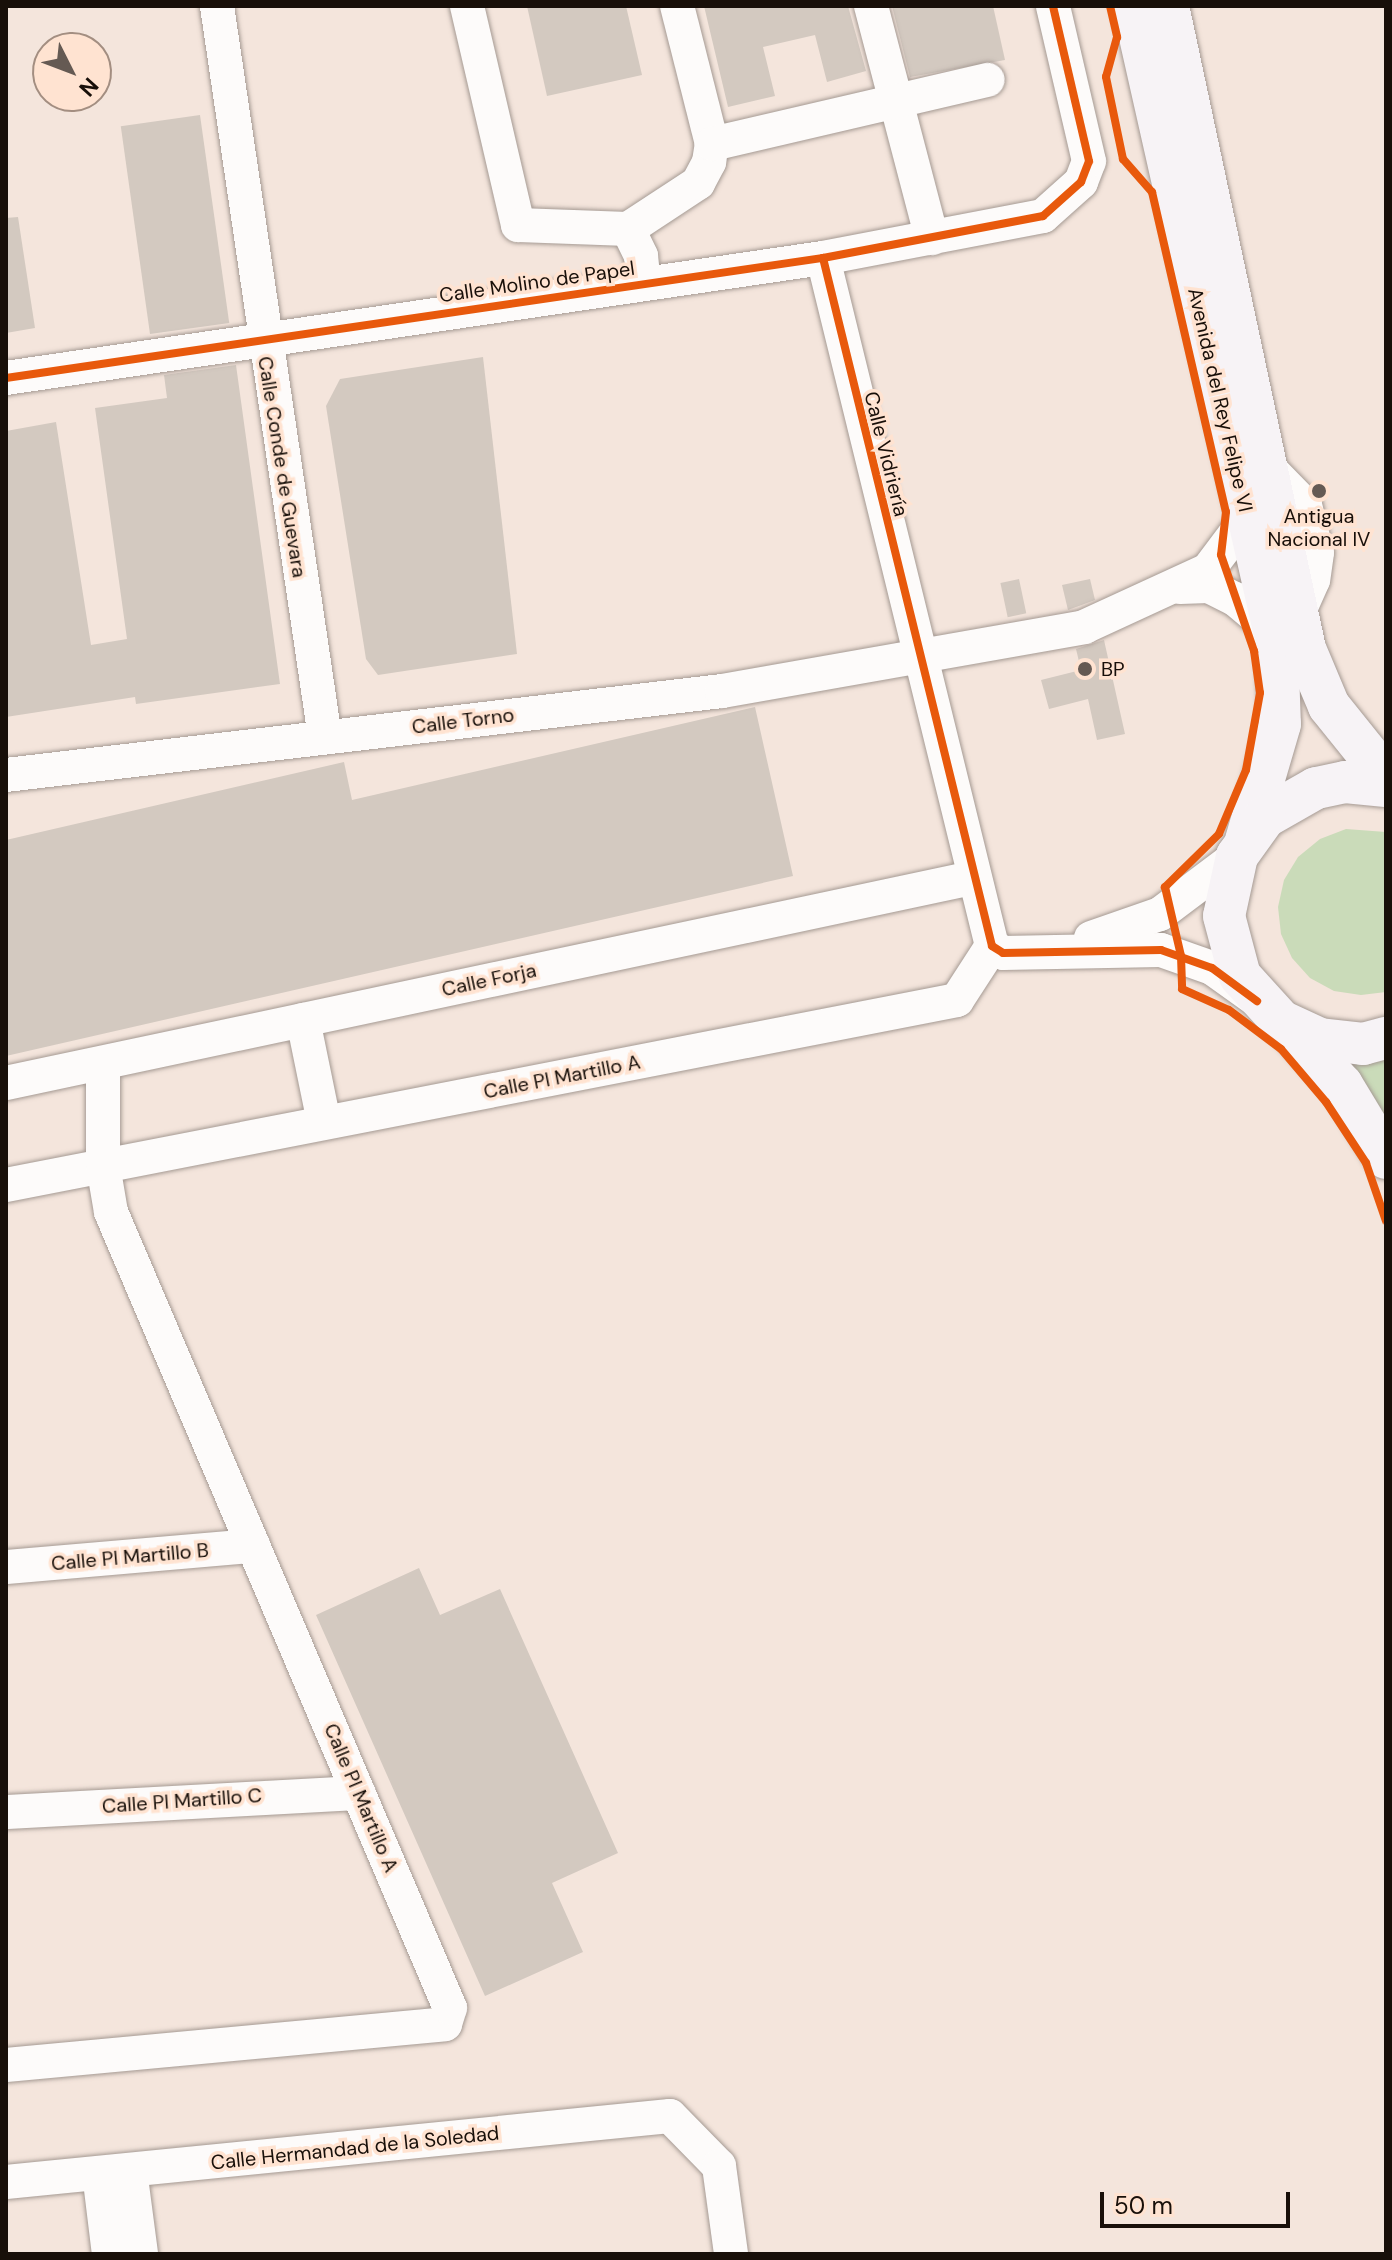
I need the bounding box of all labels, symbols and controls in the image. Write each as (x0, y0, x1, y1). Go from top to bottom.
north arrow (32, 32, 112, 112)
text: N (73, 71, 105, 103)
street label: Calle Molino de Papel (438, 256, 636, 308)
street label: Avenida del Rey Felipe VI (1183, 286, 1257, 514)
street label: Calle Conde de Guevara (253, 355, 311, 579)
street label: Calle Vidriería (859, 389, 913, 519)
marker: Antigua Nacional IV (1310, 482, 1328, 500)
place label: Antigua Nacional IV (1268, 504, 1370, 551)
place label: BP (1101, 657, 1125, 681)
marker: BP (1076, 660, 1094, 678)
street label: Calle Torno (411, 703, 515, 739)
street label: Calle Forja (440, 958, 538, 1002)
street label: Calle Pl Martillo A (482, 1050, 642, 1104)
street label: Calle Pl Martillo B (50, 1538, 210, 1576)
street label: Calle Pl Martillo A (319, 1720, 403, 1876)
street label: Calle Pl Martillo C (101, 1783, 263, 1819)
street label: Calle Hermandad de la Soledad (210, 2121, 500, 2175)
scale bar (1104, 2176, 1294, 2226)
text: 50 m (1114, 2190, 1173, 2221)

